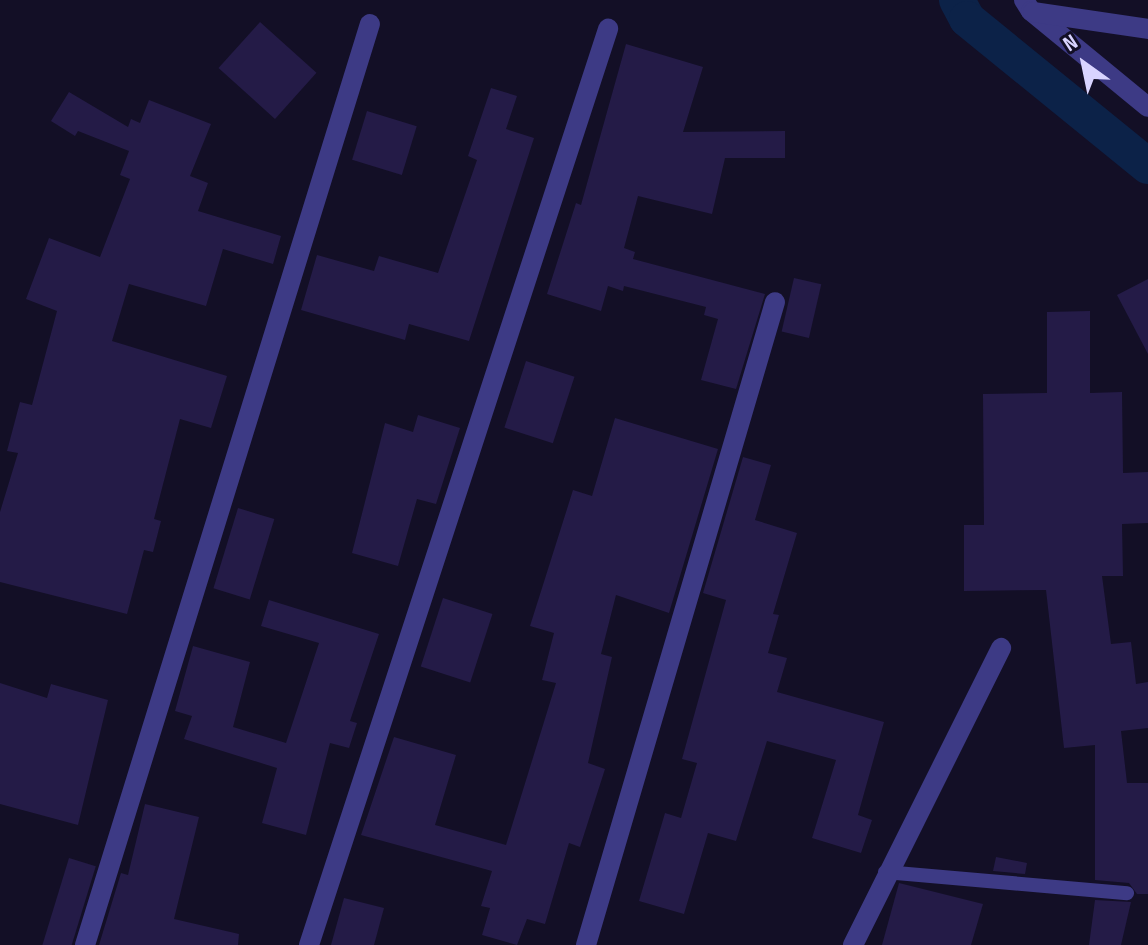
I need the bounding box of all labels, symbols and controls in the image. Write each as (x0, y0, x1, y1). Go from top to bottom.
north arrow (1044, 24, 1124, 104)
text: N (1058, 29, 1083, 58)

